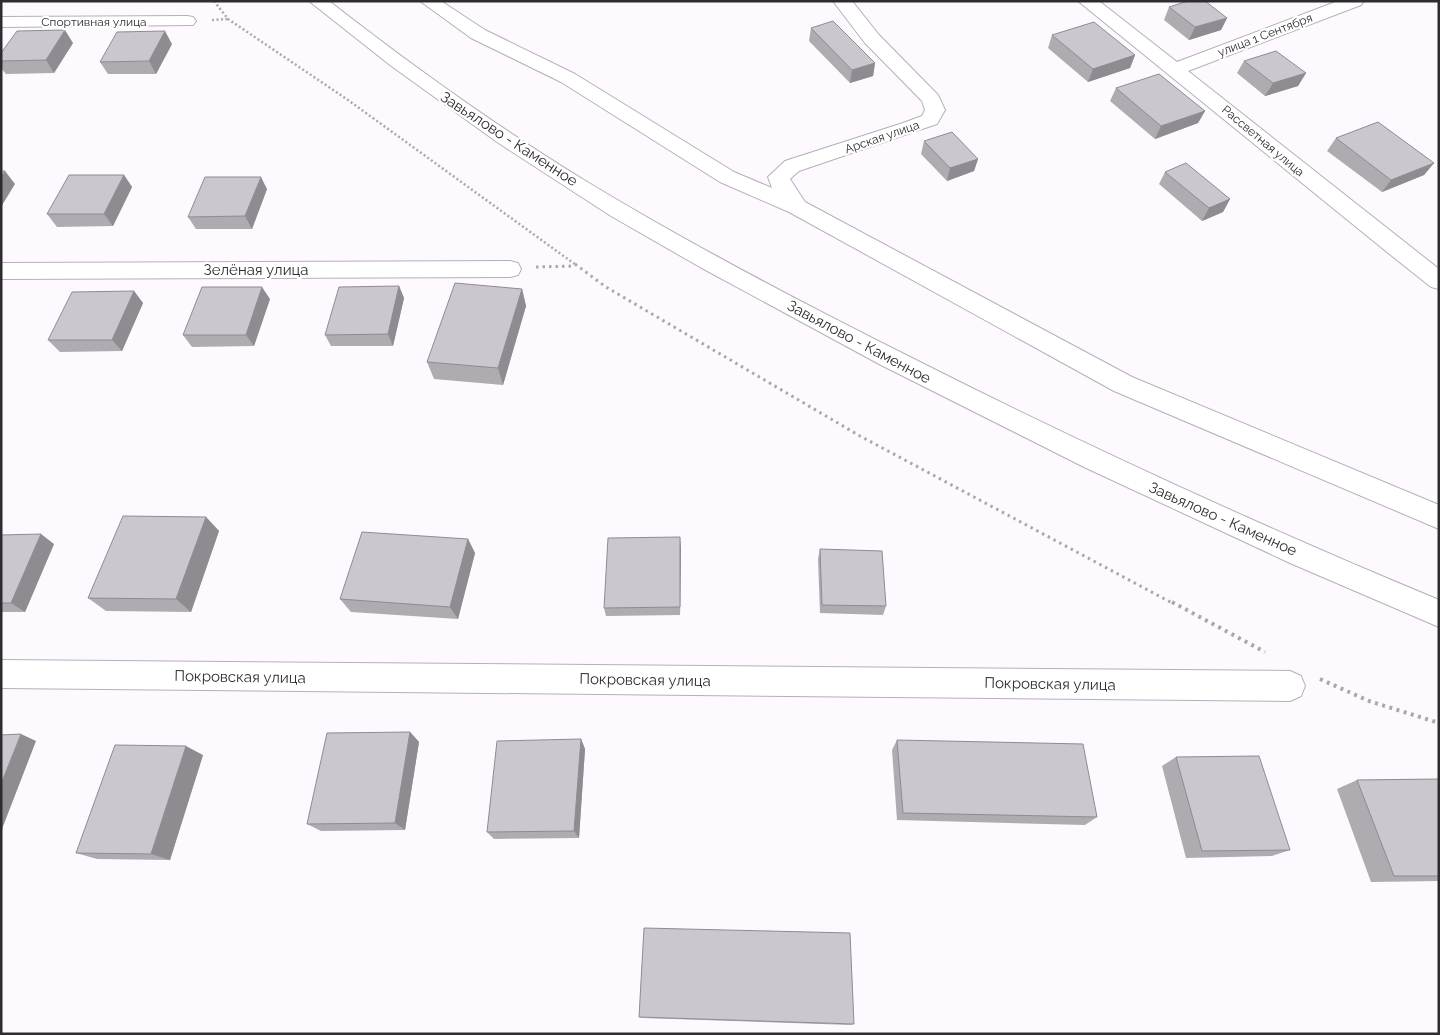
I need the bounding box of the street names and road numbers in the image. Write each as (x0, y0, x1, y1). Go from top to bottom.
street label: улица 1 Сентября (1216, 11, 1314, 59)
street label: Спортивная улица (41, 15, 147, 29)
street label: Завьялово - Каменное (437, 88, 581, 190)
street label: Рассветная улица (1219, 103, 1307, 179)
street label: Арская улица (843, 118, 921, 156)
street label: Зелёная улица (204, 261, 308, 279)
street label: Завьялово - Каменное (784, 296, 934, 388)
street label: Завьялово - Каменное (1146, 478, 1300, 560)
street label: Покровская улица (174, 667, 306, 687)
street label: Покровская улица (579, 670, 711, 690)
street label: Покровская улица (984, 674, 1116, 694)

